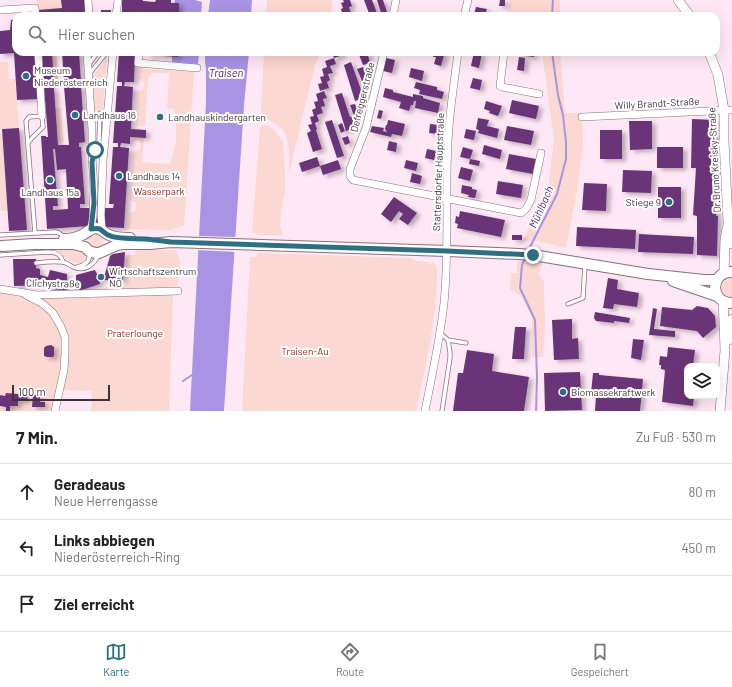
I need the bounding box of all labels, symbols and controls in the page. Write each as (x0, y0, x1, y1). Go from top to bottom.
search box (12, 12, 720, 56)
icon: search (26, 23, 48, 45)
text: Hier suchen (58, 25, 135, 43)
street label: Defreggerstraße (348, 61, 376, 133)
place label: Museum Niederösterreich (34, 64, 108, 88)
water label: Traisen (209, 66, 243, 79)
marker: Museum Niederösterreich (21, 71, 31, 81)
street label: Willy Brandt-Straße (614, 95, 700, 111)
street label: Dr.Bruno Kreisky-Straße (705, 107, 723, 213)
place label: Landhaus 16 (83, 109, 136, 121)
marker: Landhaus 16 (70, 110, 80, 120)
place label: Landhauskindergarten (168, 111, 266, 123)
marker: Landhauskindergarten (155, 112, 165, 122)
street label: Stattersdorfer Hauptstraße (430, 113, 446, 231)
route start (86, 141, 104, 159)
place label: Landhaus 14 (127, 170, 180, 182)
marker: Landhaus 14 (114, 171, 124, 181)
marker: Landhaus 15a (45, 175, 55, 185)
water label: Mühlbach (526, 184, 556, 230)
park label: Wasserpark (133, 185, 185, 197)
place label: Landhaus 15a (21, 186, 79, 198)
place label: Stiege 9 (626, 196, 661, 208)
marker: Stiege 9 (664, 197, 674, 207)
route end (524, 246, 542, 264)
place label: Wirtschaftszentrum NÖ (109, 265, 196, 289)
marker: Wirtschaftszentrum NÖ (96, 272, 106, 282)
street label: Clichystraße (26, 277, 80, 289)
park label: Praterlounge (107, 327, 163, 339)
park label: Traisen-Au (281, 345, 329, 357)
map controls (684, 363, 720, 399)
button: layers (684, 363, 720, 399)
scale bar (12, 383, 110, 402)
text: 100 m (18, 385, 46, 398)
place label: Biomassekraftwerk (571, 386, 655, 398)
marker: Biomassekraftwerk (558, 387, 568, 397)
text: 7 Min. (16, 427, 58, 447)
text: Zu Fuß · 530 m (636, 429, 716, 445)
text: Geradeaus (54, 475, 125, 493)
icon: ahead (16, 481, 38, 503)
text: 80 m (689, 484, 716, 500)
text: Neue Herrengasse (54, 493, 158, 509)
text: Links abbiegen (54, 531, 155, 549)
icon: left (16, 537, 38, 559)
text: 450 m (681, 540, 716, 556)
text: Niederösterreich-Ring (54, 549, 180, 565)
icon: arrive (16, 593, 38, 615)
text: Ziel erreicht (54, 595, 135, 613)
tab: Karte (103, 641, 129, 678)
tab: Route (336, 641, 364, 678)
tab: Gespeichert (571, 641, 629, 678)

